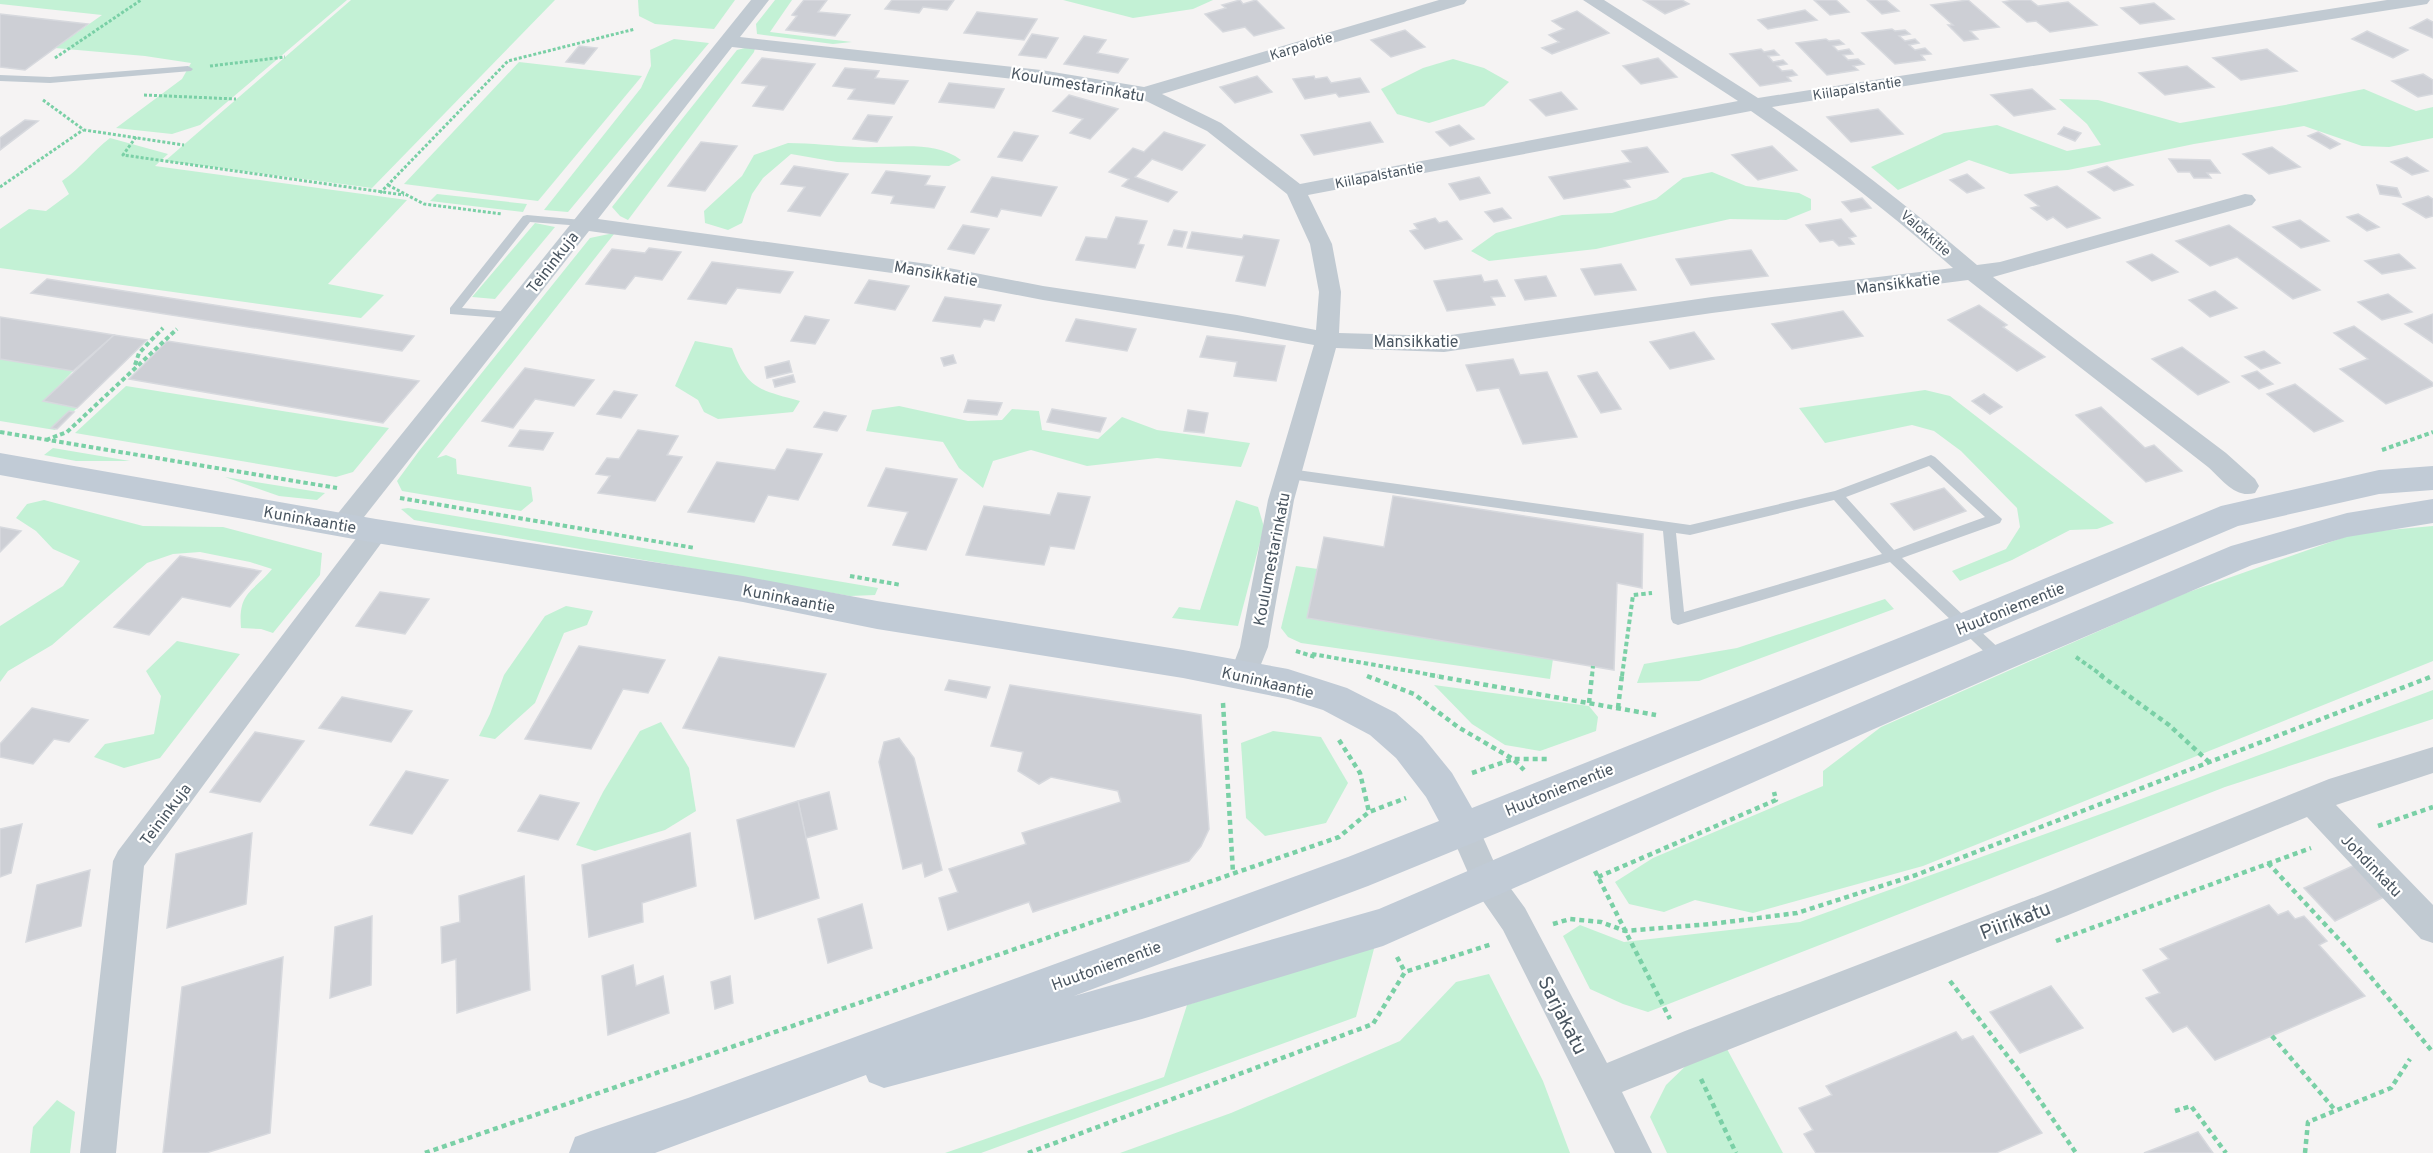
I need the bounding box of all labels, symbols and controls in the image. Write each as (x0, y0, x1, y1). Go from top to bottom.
street label: Karpalotie (1268, 30, 1335, 65)
street label: Koulumestarinkatu (1009, 64, 1146, 108)
street label: Kiilapalstantie (1812, 74, 1903, 105)
street label: Kiilapalstantie (1334, 160, 1425, 193)
street label: Valokkitie (1896, 208, 1954, 261)
street label: Teininkuja (523, 228, 584, 298)
street label: Mansikkatie (892, 258, 979, 292)
street label: Mansikkatie (1855, 270, 1942, 300)
street label: Mansikkatie (1374, 333, 1458, 353)
street label: Koulumestarinkatu (1250, 491, 1296, 628)
street label: Kuninkaantie (262, 503, 358, 539)
street label: Huutoniementie (1953, 579, 2068, 641)
street label: Kuninkaantie (741, 581, 837, 619)
street label: Kuninkaantie (1219, 664, 1316, 704)
street label: Huutoniementie (1502, 760, 1617, 822)
street label: Teininkuja (137, 780, 197, 850)
street label: Johdinkatu (2336, 831, 2406, 902)
street label: Piirikatu (1976, 896, 2055, 947)
street label: Huutoniementie (1049, 938, 1164, 996)
street label: Sarjakatu (1530, 972, 1592, 1060)

